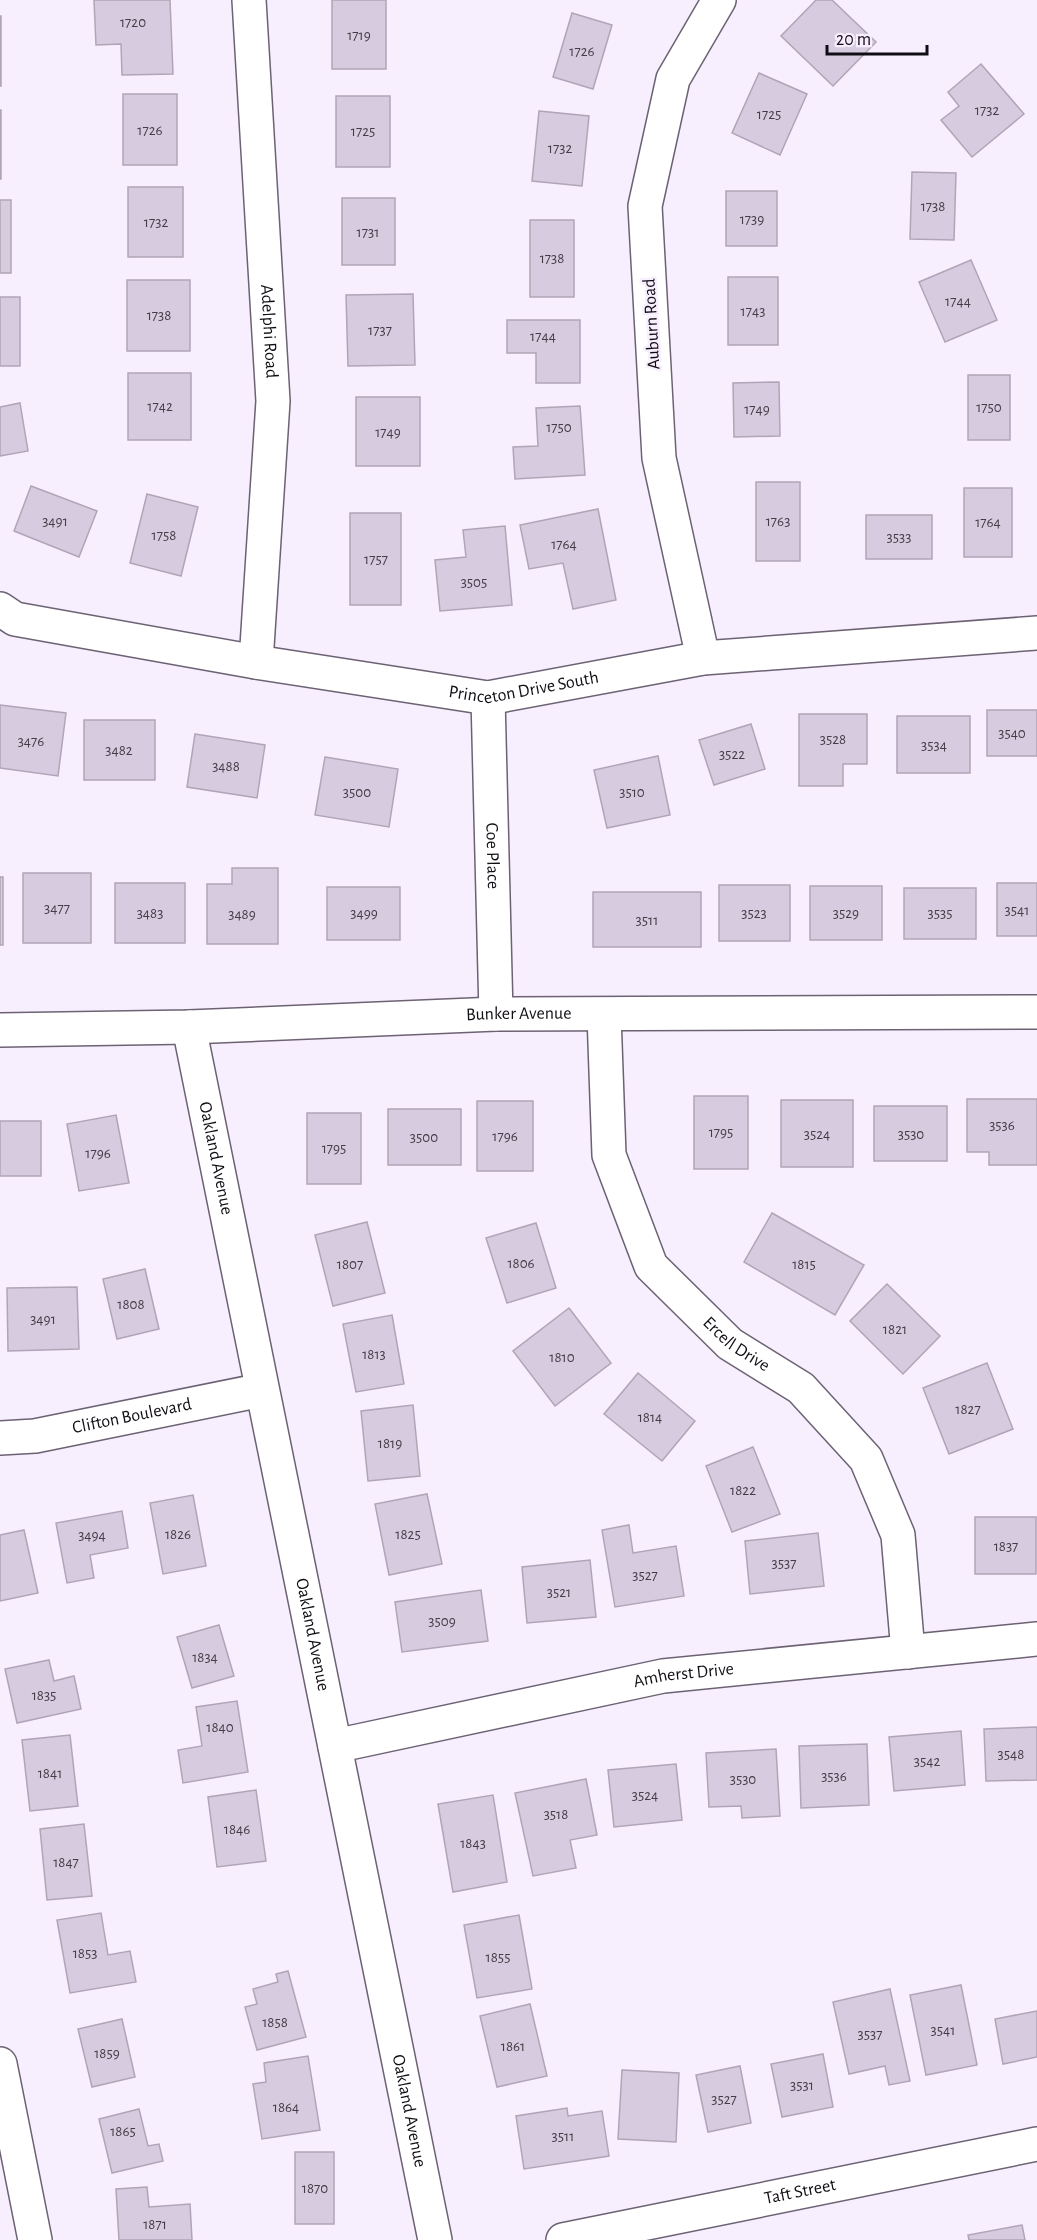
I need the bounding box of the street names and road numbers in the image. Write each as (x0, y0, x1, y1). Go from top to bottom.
street label: Auburn Road (641, 278, 663, 370)
street label: Adelphi Road (257, 284, 281, 379)
street label: Princeton Drive South (447, 669, 600, 708)
street label: Coe Place (482, 822, 502, 889)
street label: Bunker Avenue (466, 1005, 572, 1024)
street label: Oakland Avenue (195, 1100, 236, 1216)
street label: Ercell Drive (699, 1314, 773, 1375)
street label: Clifton Boulevard (71, 1395, 193, 1437)
street label: Oakland Avenue (292, 1577, 332, 1693)
street label: Amherst Drive (632, 1660, 735, 1691)
street label: Oakland Avenue (389, 2053, 429, 2169)
street label: Taft Street (763, 2176, 838, 2208)

